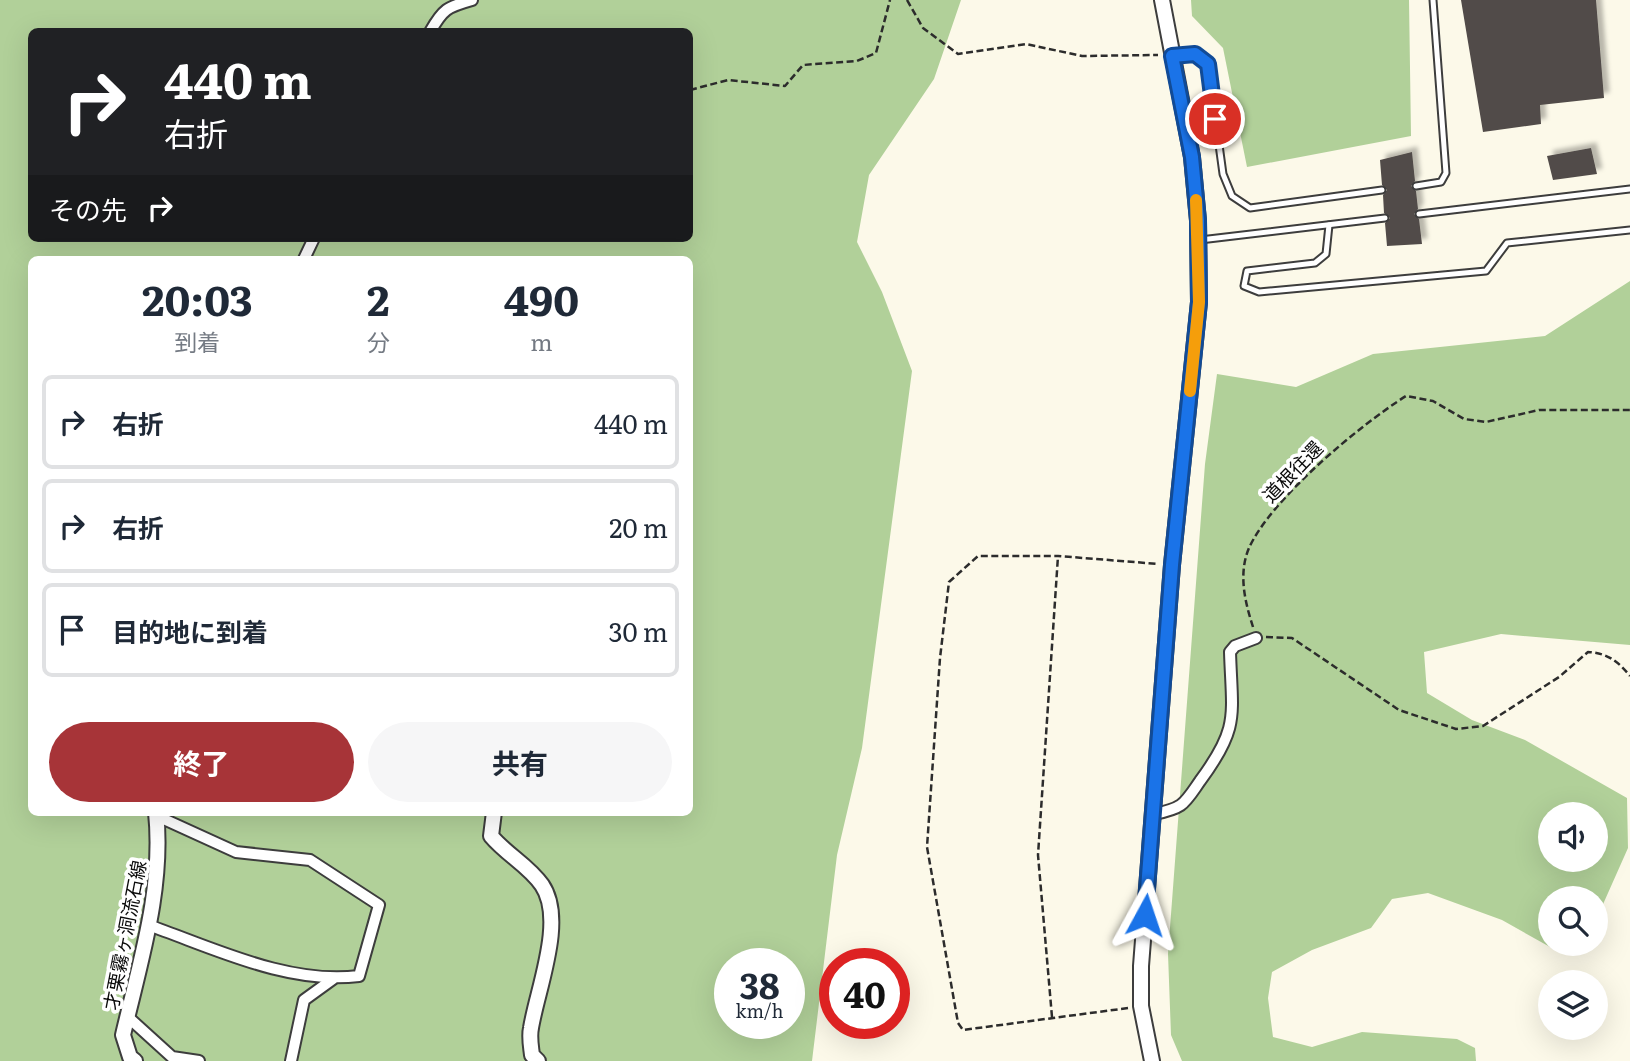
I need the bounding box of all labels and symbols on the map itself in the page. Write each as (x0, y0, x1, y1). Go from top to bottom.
pin (1185, 89, 1245, 149)
street label: 道根往還 (1256, 434, 1328, 508)
street label: 才栗霧ヶ洞流石線 (96, 858, 152, 1012)
position arrow (1108, 878, 1182, 952)
speed limit sign: 40 (819, 948, 910, 1039)

